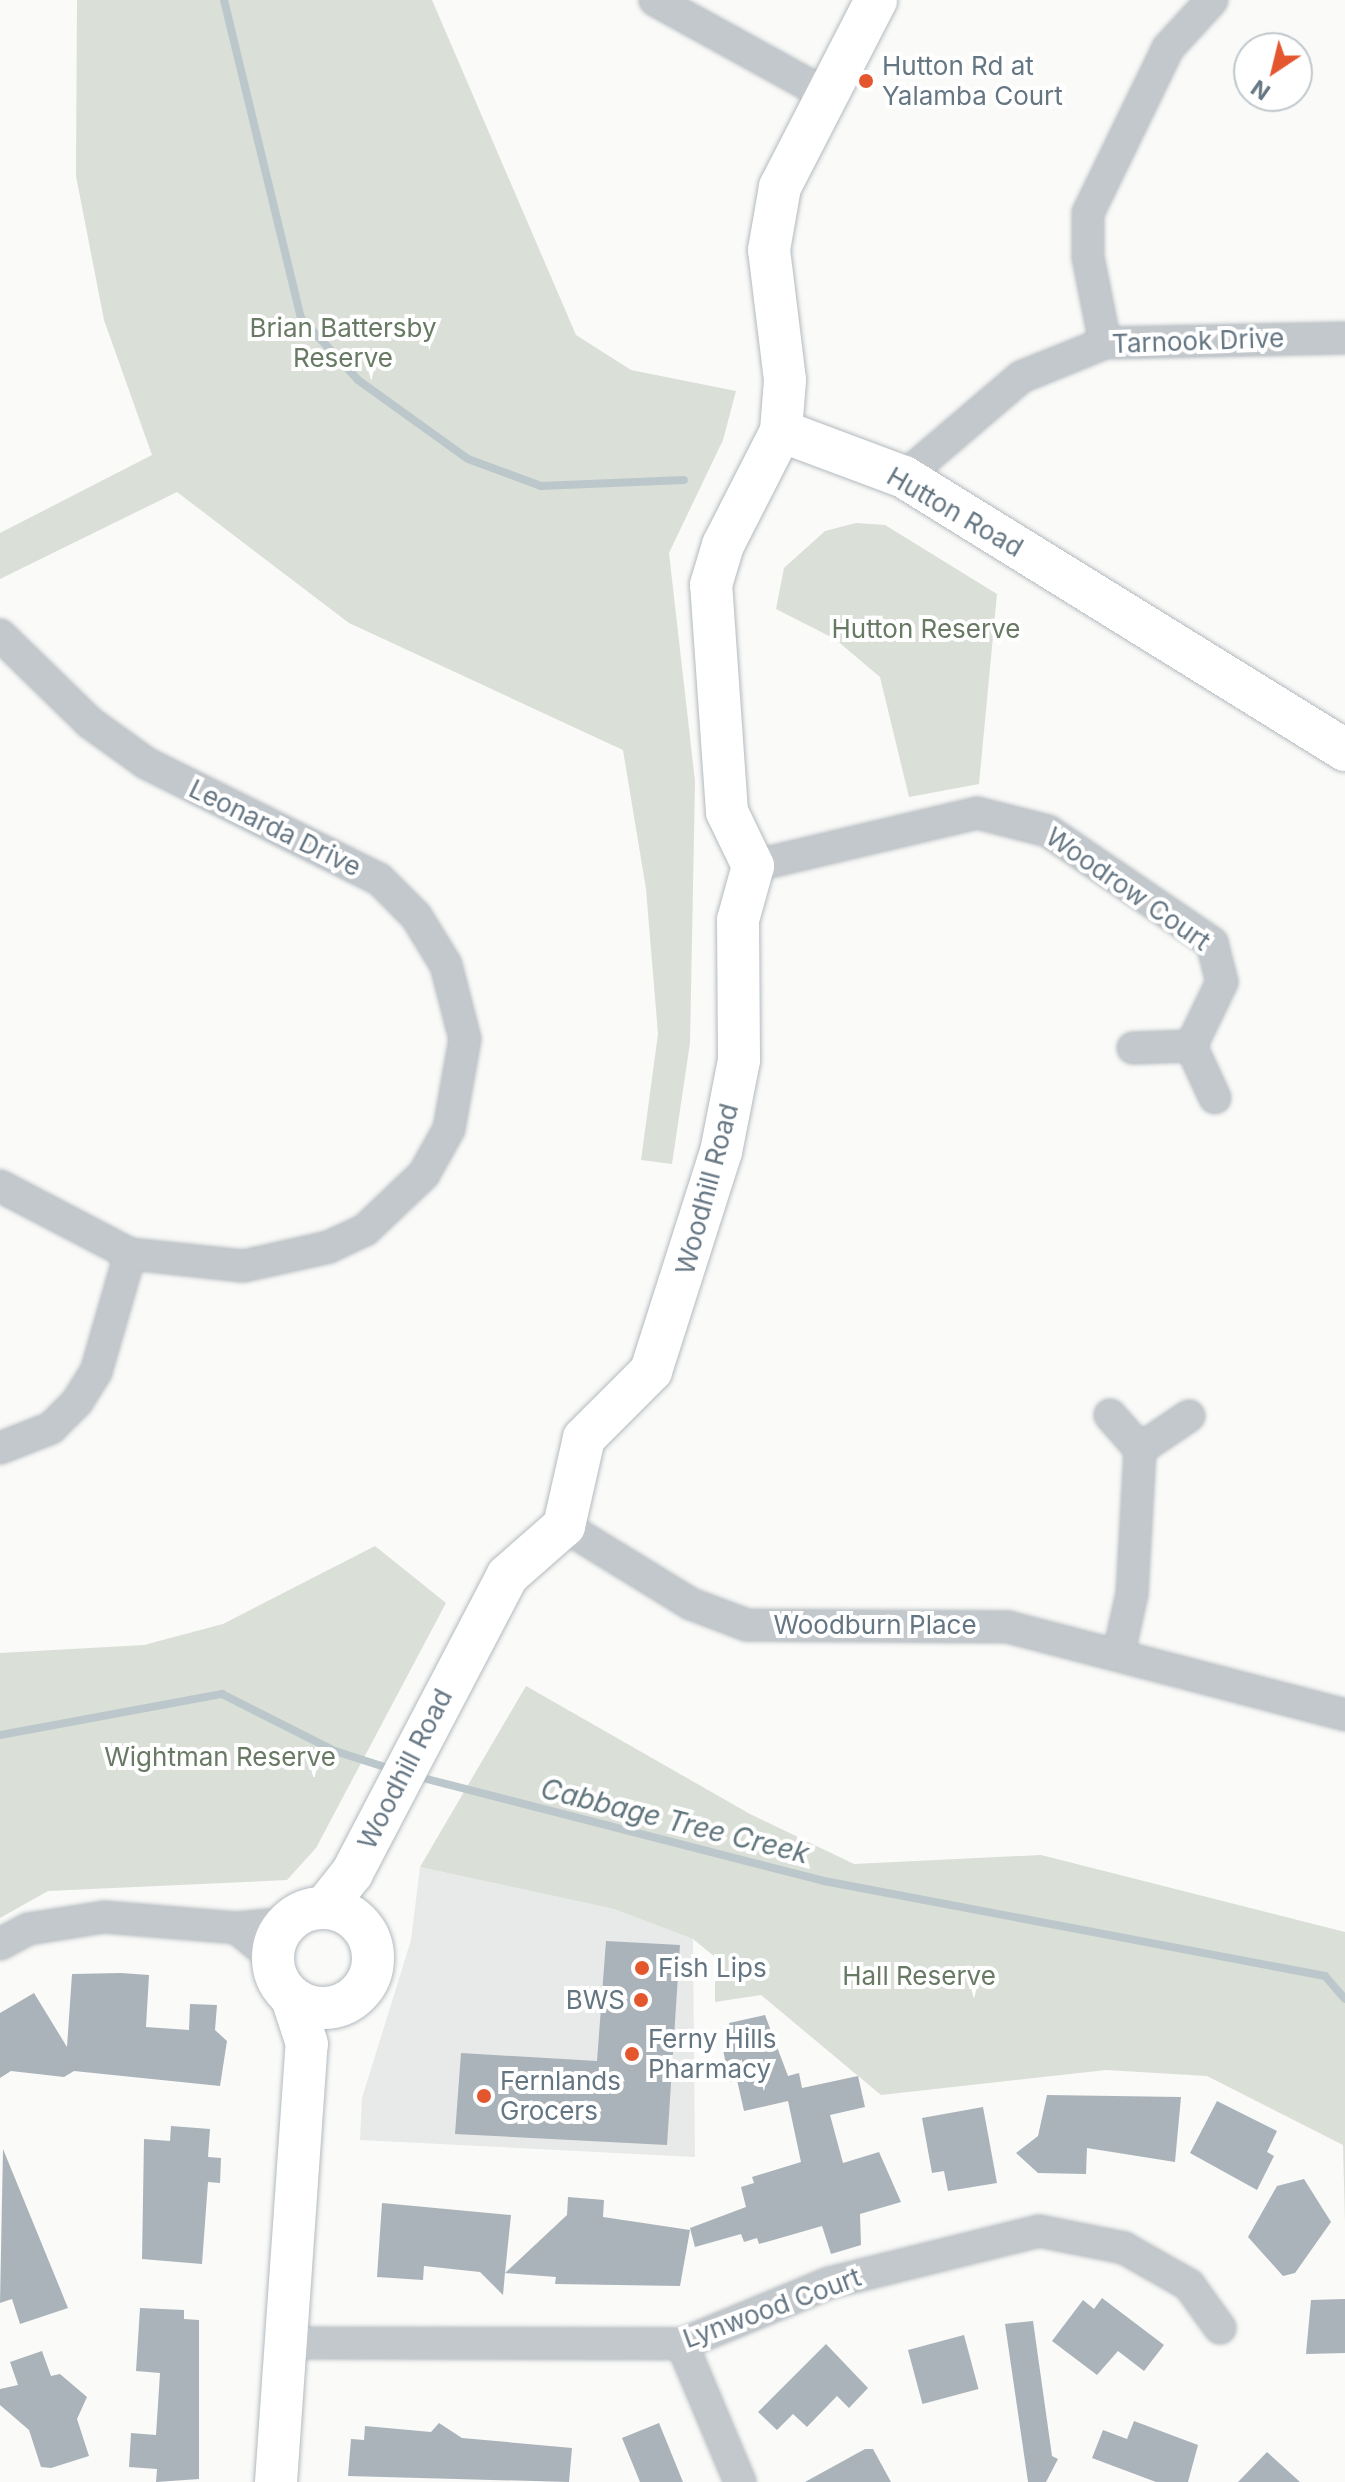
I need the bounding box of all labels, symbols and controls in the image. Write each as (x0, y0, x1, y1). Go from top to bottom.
north arrow (1233, 32, 1313, 112)
place label: Hutton Rd at Yalamba Court (882, 50, 1063, 112)
marker: Hutton Rd at Yalamba Court (857, 72, 875, 90)
text: N (1246, 75, 1275, 105)
park label: Brian Battersby Reserve (249, 312, 437, 374)
street label: Tarnook Drive (1111, 322, 1285, 360)
street label: Hutton Road (881, 461, 1029, 563)
park label: Hutton Reserve (832, 613, 1020, 645)
street label: Leonarda Drive (184, 773, 366, 883)
street label: Woodrow Court (1040, 821, 1216, 957)
street label: Woodhill Road (669, 1100, 745, 1278)
street label: Woodburn Place (773, 1609, 977, 1641)
street label: Woodhill Road (351, 1684, 459, 1854)
park label: Wightman Reserve (104, 1741, 336, 1773)
water label: Cabbage Tree Creek (537, 1771, 813, 1871)
place label: Fish Lips (658, 1952, 767, 1984)
marker: Fish Lips (633, 1959, 651, 1977)
park label: Hall Reserve (842, 1960, 996, 1992)
place label: BWS (566, 1984, 625, 2016)
marker: BWS (632, 1991, 650, 2009)
place label: Ferny Hills Pharmacy (648, 2023, 777, 2084)
marker: Ferny Hills Pharmacy (623, 2045, 641, 2063)
place label: Fernlands Grocers (500, 2065, 621, 2126)
marker: Fernlands Grocers (475, 2087, 493, 2105)
street label: Lynwood Court (679, 2261, 865, 2355)

